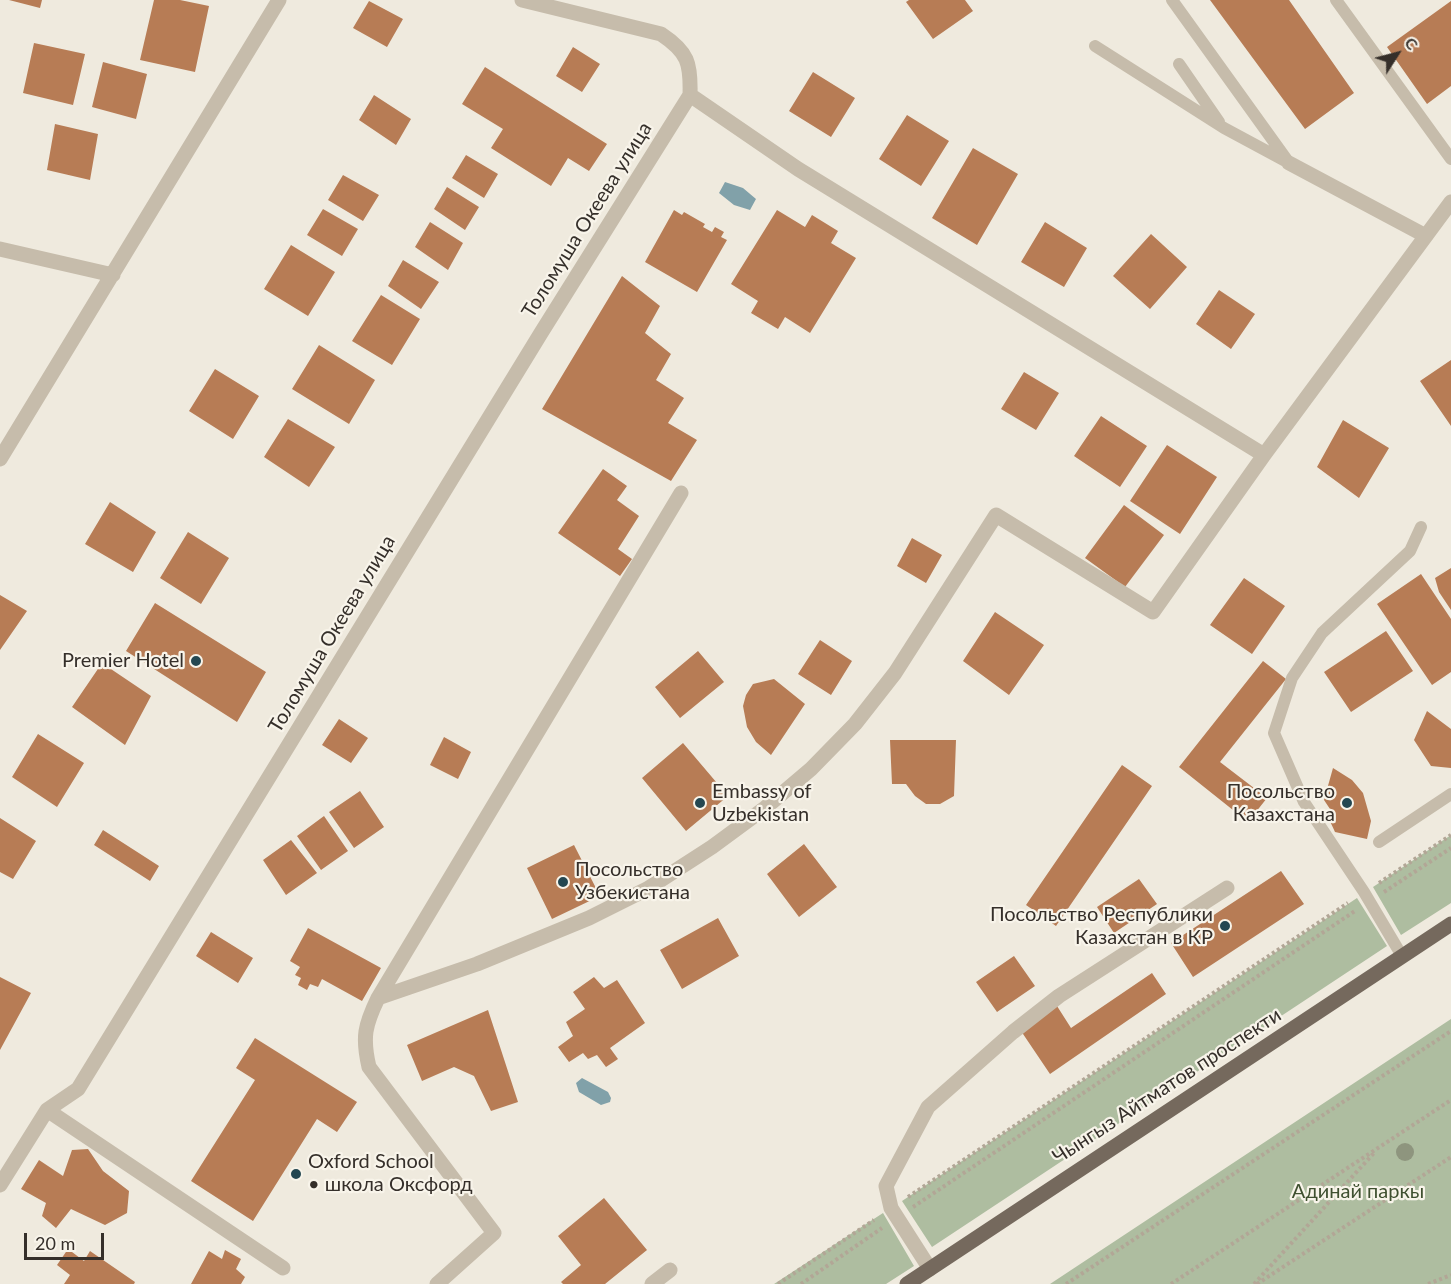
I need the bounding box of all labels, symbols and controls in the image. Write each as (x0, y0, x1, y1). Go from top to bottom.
north arrow (1367, 24, 1427, 84)
text: С (1401, 33, 1423, 53)
street label: Толомуша Океева улица (517, 118, 657, 322)
street label: Толомуша Океева улица (264, 531, 400, 737)
place label: Premier Hotel (62, 649, 184, 673)
marker: Premier Hotel (189, 654, 203, 668)
place label: Embassy of Uzbekistan (712, 780, 812, 827)
place label: Посольство Казахстана (1227, 780, 1335, 827)
marker: Embassy of Uzbekistan (693, 796, 707, 810)
marker: Посольство Казахстана (1340, 796, 1354, 810)
place label: Посольство Узбекистана (575, 858, 690, 905)
marker: Посольство Узбекистана (556, 875, 570, 889)
place label: Посольство Республики Казахстан в КР (990, 903, 1213, 950)
marker: Посольство Республики Казахстан в КР (1218, 919, 1232, 933)
street label: Чынгыз Айтматов проспекти (1048, 1003, 1286, 1169)
place label: Oxford School • школа Оксфорд (308, 1150, 473, 1197)
marker: Oxford School • школа Оксфорд (289, 1167, 303, 1181)
park label: Адинай паркы (1292, 1180, 1424, 1204)
scale bar (27, 1221, 106, 1259)
text: 20 m (35, 1232, 75, 1254)

